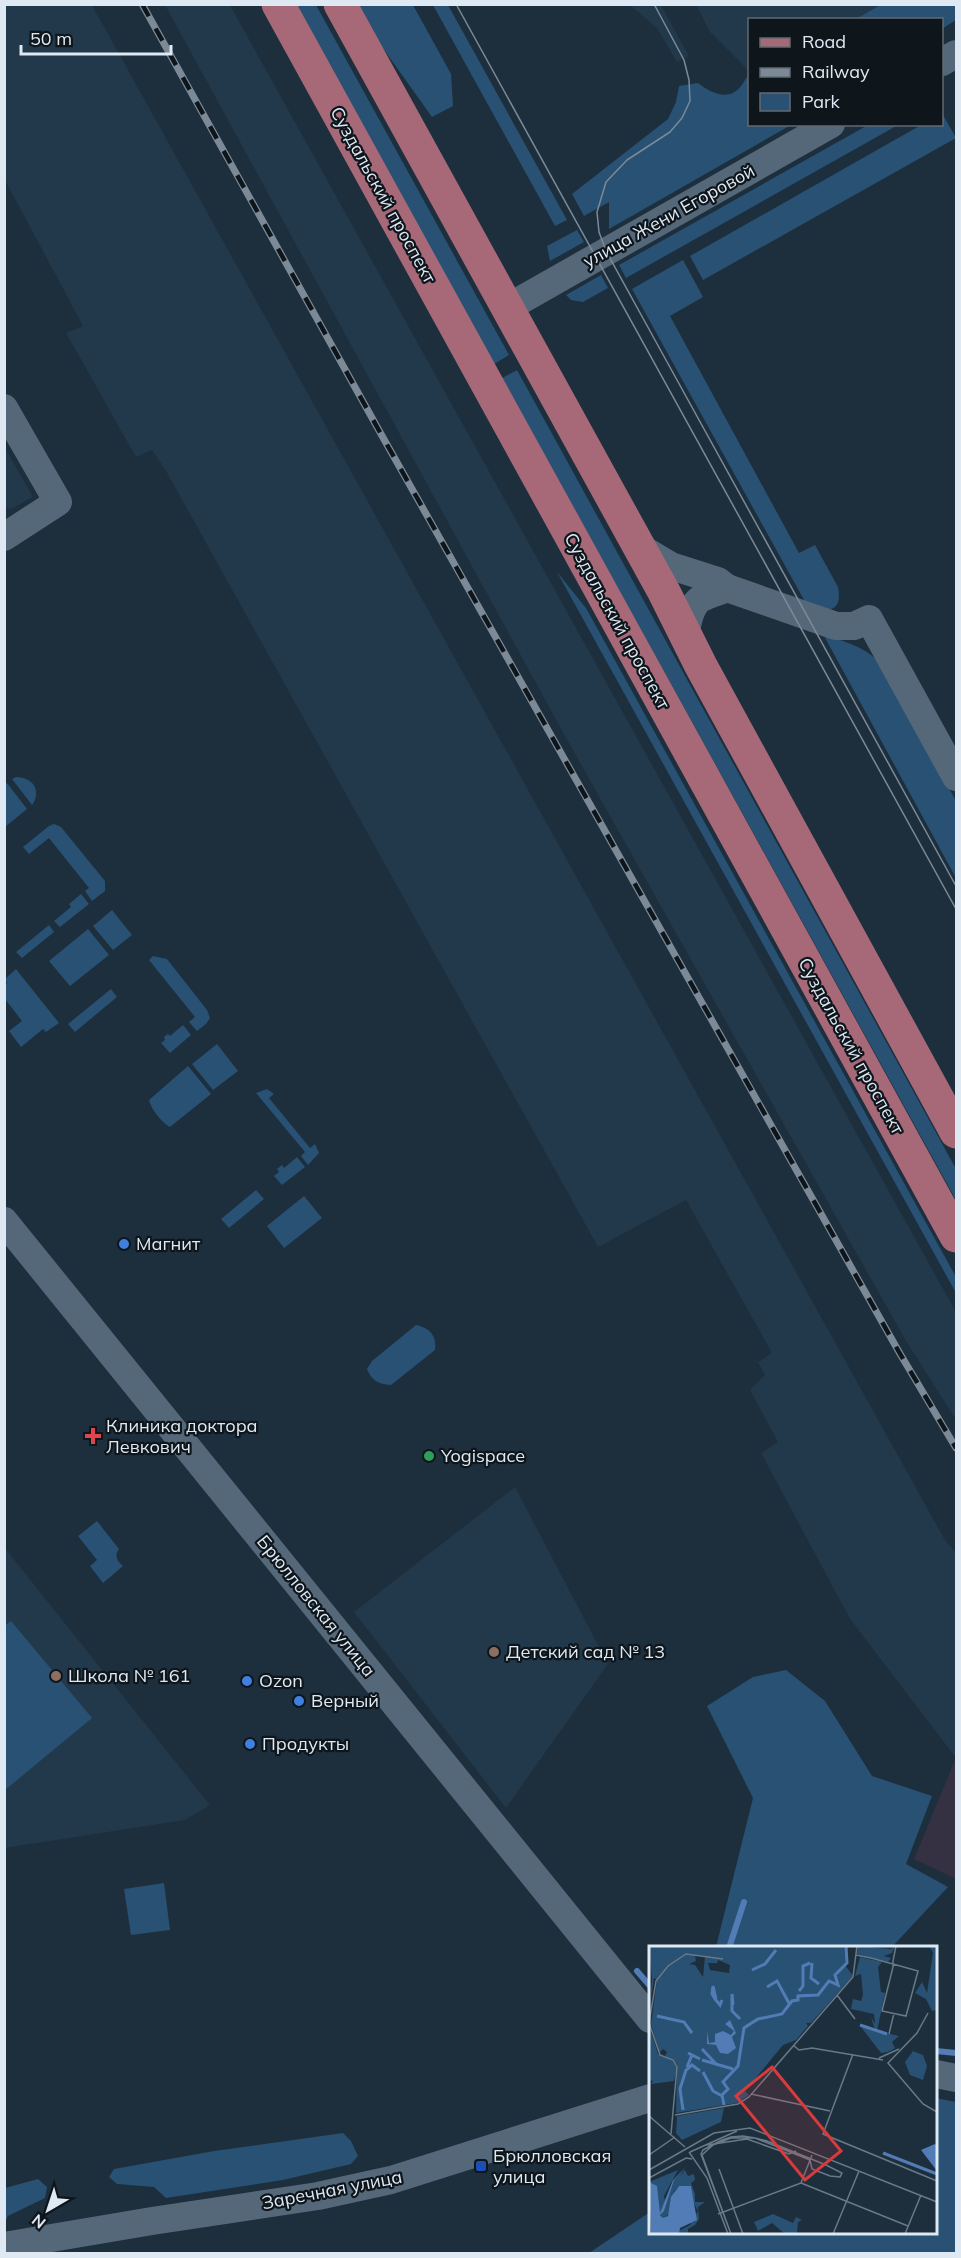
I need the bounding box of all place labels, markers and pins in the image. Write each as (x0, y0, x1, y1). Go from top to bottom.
place label: Магнит (136, 1232, 201, 1255)
marker: Магнит (117, 1237, 131, 1251)
place label: Клиника доктора Левкович (106, 1414, 258, 1458)
marker: Клиника доктора Левкович (84, 1427, 102, 1445)
place label: Yogispace (440, 1444, 525, 1467)
marker: Yogispace (422, 1449, 436, 1463)
place label: Детский сад № 13 (506, 1640, 665, 1663)
marker: Детский сад № 13 (487, 1645, 501, 1659)
place label: Школа № 161 (68, 1664, 190, 1687)
marker: Школа № 161 (49, 1669, 63, 1683)
place label: Ozon (259, 1669, 303, 1692)
marker: Ozon (240, 1674, 254, 1688)
place label: Верный (311, 1689, 379, 1712)
marker: Верный (292, 1694, 306, 1708)
place label: Продукты (262, 1732, 349, 1755)
marker: Продукты (243, 1737, 257, 1751)
place label: Брюлловская улица (493, 2144, 611, 2188)
marker: Брюлловская улица (474, 2159, 488, 2173)

